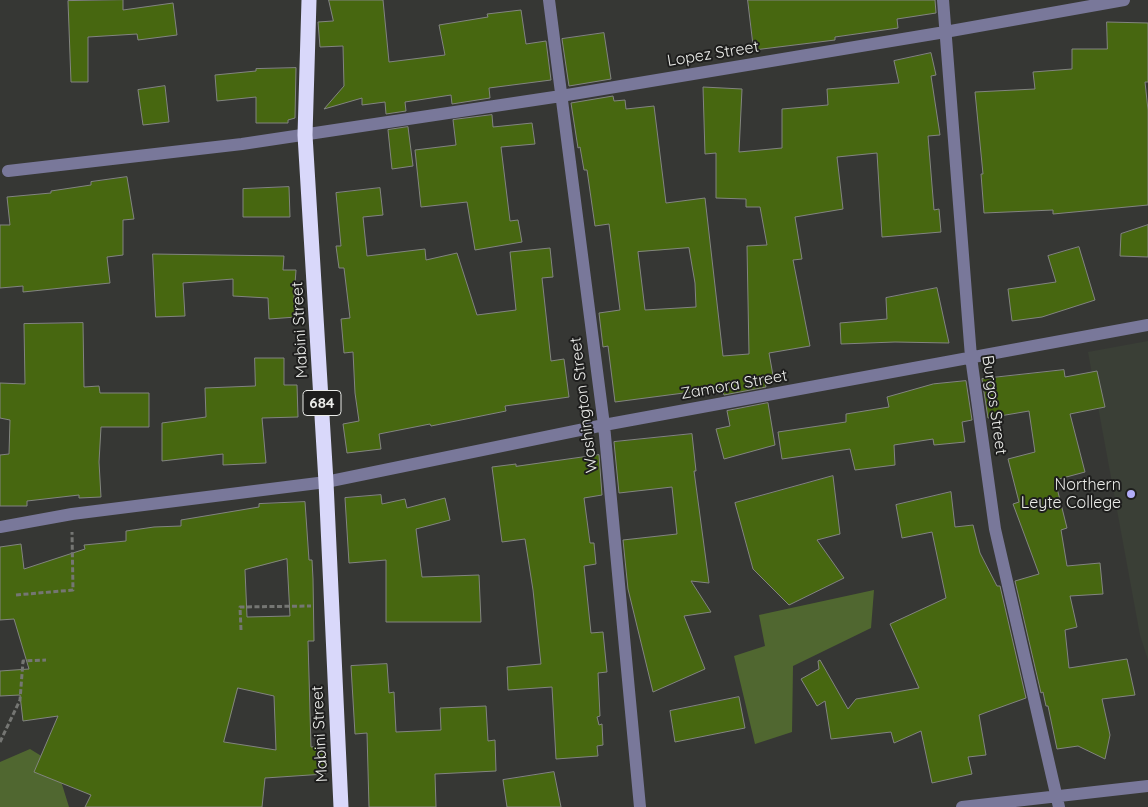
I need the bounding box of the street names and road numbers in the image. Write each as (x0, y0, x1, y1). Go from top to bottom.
street label: Lopez Street (666, 37, 760, 71)
street label: Mabini Street (288, 281, 312, 379)
street label: Washington Street (566, 336, 602, 474)
street label: Burgos Street (978, 354, 1010, 456)
street label: Zamora Street (679, 366, 789, 404)
road number: 684 (303, 390, 341, 416)
street label: Mabini Street (308, 685, 332, 783)

